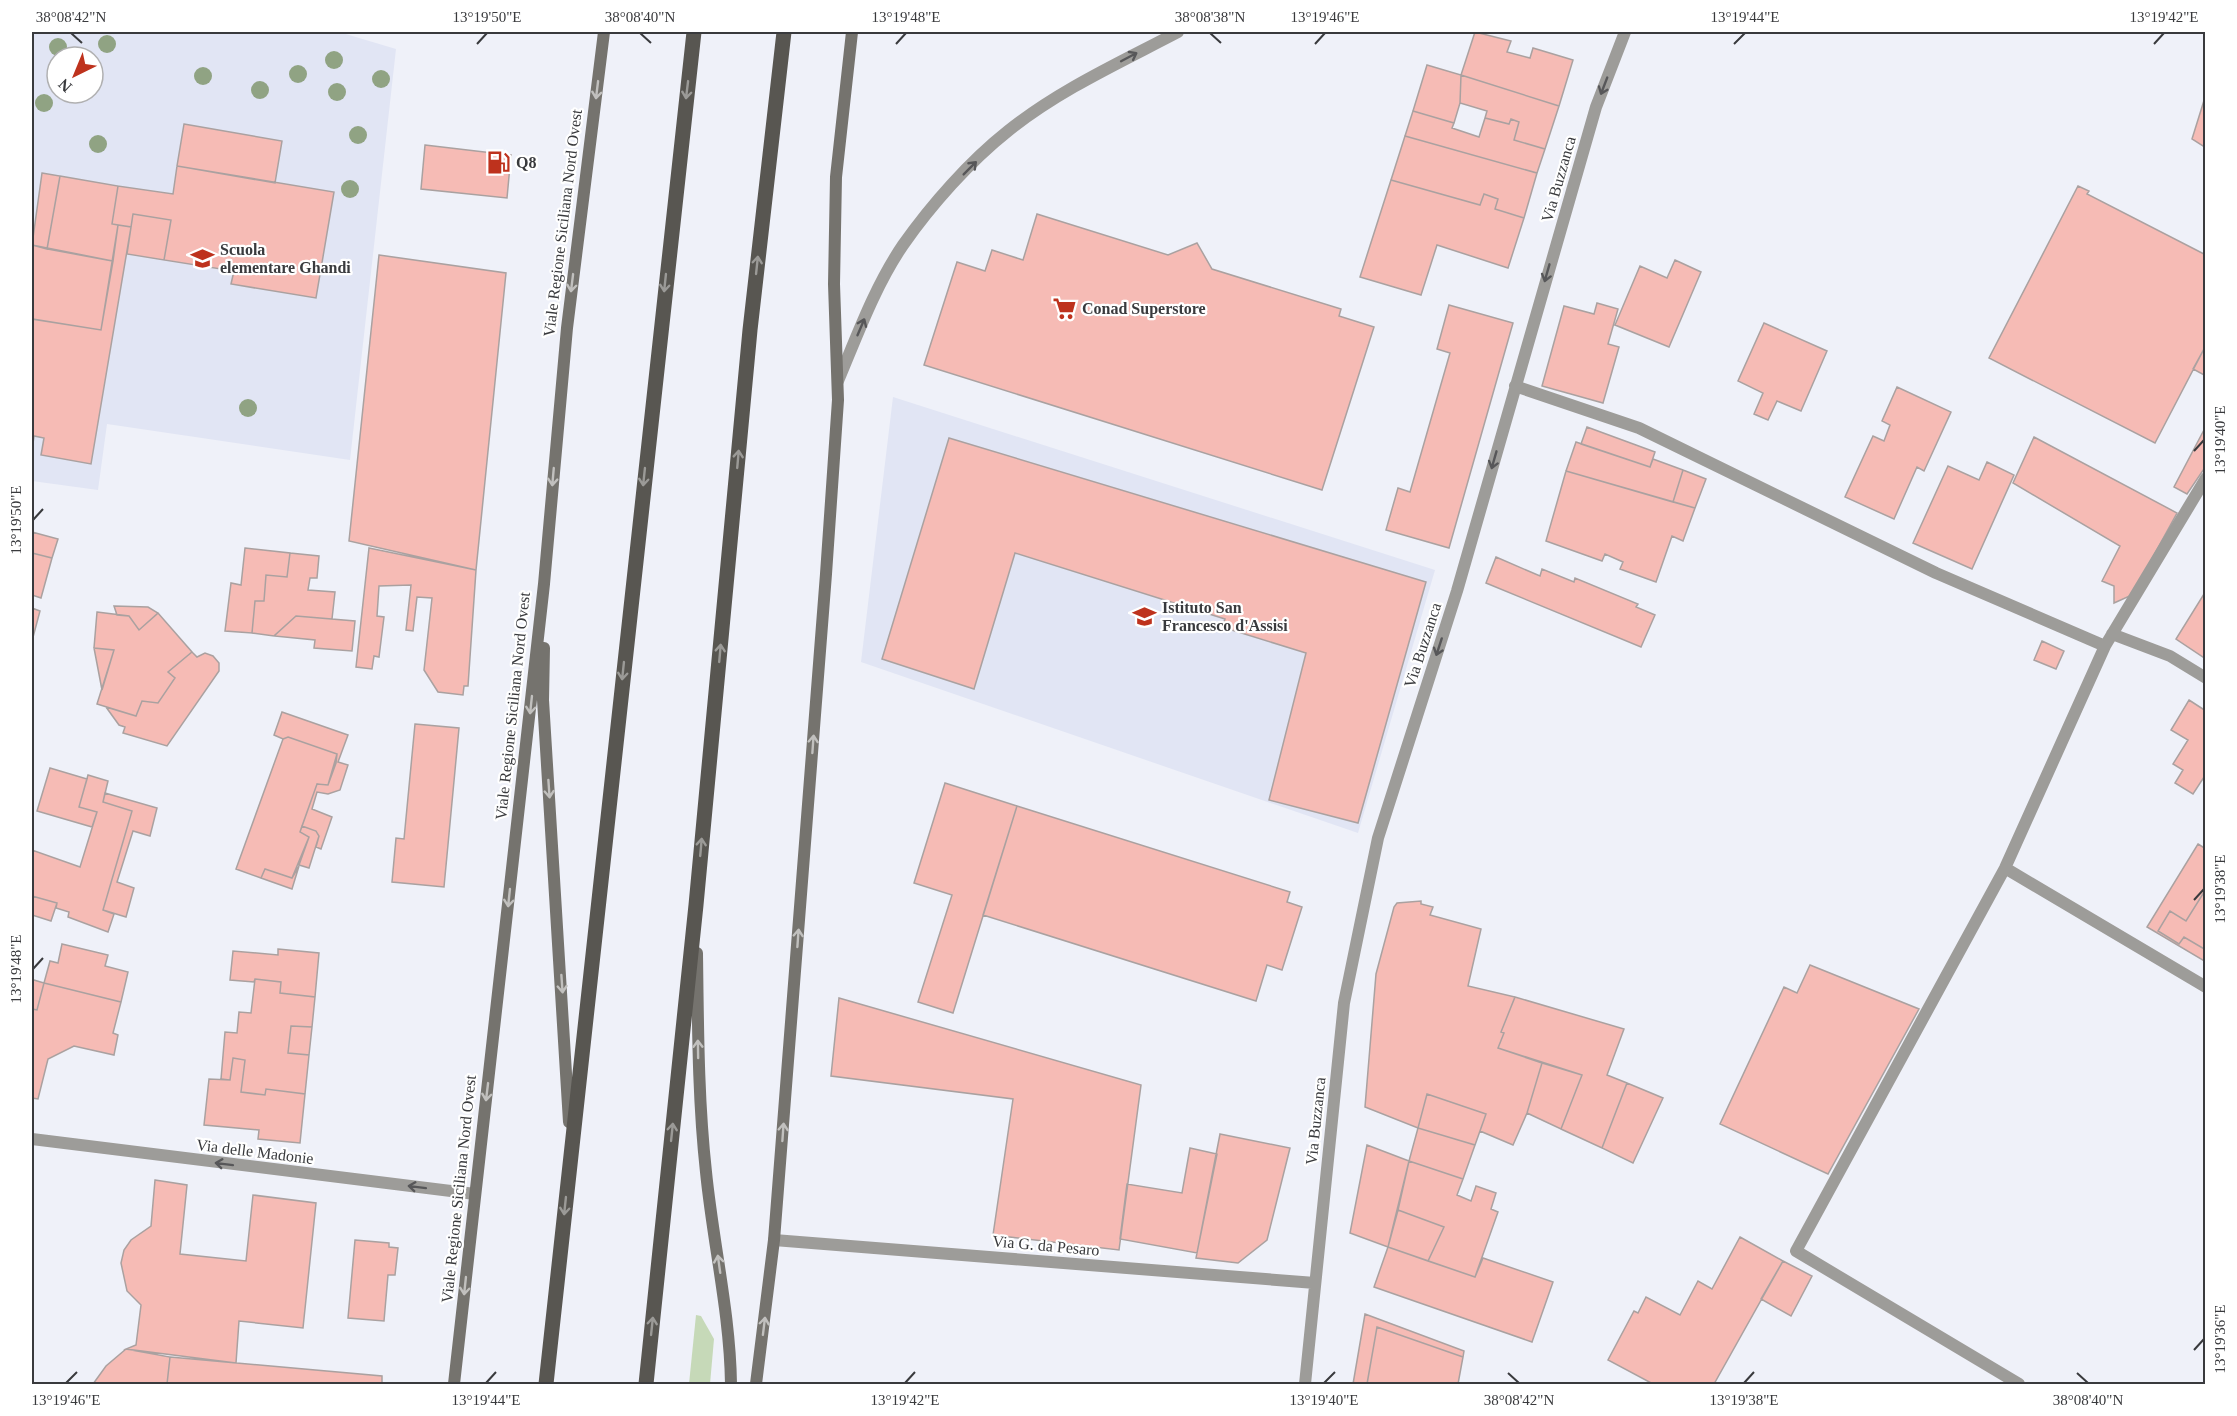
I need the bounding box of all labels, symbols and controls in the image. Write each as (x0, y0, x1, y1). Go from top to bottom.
text: 38°08'42"N (36, 9, 106, 25)
text: 13°19'50"E (453, 9, 522, 25)
text: 38°08'40"N (605, 9, 675, 25)
text: 13°19'48"E (872, 9, 941, 25)
text: 38°08'38"N (1175, 9, 1245, 25)
text: 13°19'46"E (1291, 9, 1360, 25)
text: 13°19'44"E (1711, 9, 1780, 25)
text: 13°19'42"E (2130, 9, 2199, 25)
north arrow (45, 45, 105, 105)
one-way arrow (1120, 51, 1138, 62)
text: N (55, 75, 75, 96)
one-way arrow (1598, 76, 1609, 95)
one-way arrow (591, 79, 602, 99)
one-way arrow (681, 79, 692, 99)
street label: Viale Regione Siciliana Nord Ovest (540, 108, 586, 338)
street label: Via Buzzanca (1538, 134, 1579, 224)
fuel station icon: Q8 (485, 149, 511, 175)
place label: Q8 (516, 154, 536, 171)
one-way arrow (963, 161, 978, 175)
place label: Scuola elementare Ghandi (220, 241, 351, 276)
school or university icon: Scuola elementare Ghandi (189, 245, 215, 271)
one-way arrow (752, 255, 763, 275)
one-way arrow (1541, 263, 1552, 282)
one-way arrow (567, 273, 578, 292)
one-way arrow (659, 273, 670, 293)
supermarket icon: Conad Superstore (1051, 295, 1077, 321)
place label: Conad Superstore (1082, 300, 1206, 318)
one-way arrow (856, 319, 867, 337)
text: 13°19'40"E (2212, 406, 2228, 475)
one-way arrow (733, 449, 744, 469)
one-way arrow (1488, 450, 1499, 469)
one-way arrow (547, 467, 558, 486)
one-way arrow (638, 467, 649, 487)
text: 13°19'50"E (8, 486, 24, 555)
street label: Viale Regione Siciliana Nord Ovest (492, 591, 534, 821)
place label: Istituto San Francesco d'Assisi (1162, 599, 1288, 634)
street label: Via Buzzanca (1401, 601, 1444, 690)
school or university icon: Istituto San Francesco d'Assisi (1131, 603, 1157, 629)
one-way arrow (1433, 637, 1444, 656)
one-way arrow (715, 643, 726, 663)
one-way arrow (617, 661, 628, 680)
one-way arrow (525, 694, 536, 714)
one-way arrow (808, 734, 819, 754)
one-way arrow (544, 779, 555, 799)
one-way arrow (696, 837, 707, 857)
text: 13°19'38"E (2212, 855, 2228, 924)
one-way arrow (503, 888, 514, 908)
one-way arrow (793, 929, 804, 948)
text: 13°19'48"E (8, 935, 24, 1004)
one-way arrow (557, 973, 568, 993)
one-way arrow (692, 1040, 704, 1060)
street label: Viale Regione Siciliana Nord Ovest (438, 1074, 480, 1304)
street label: Via Buzzanca (1302, 1076, 1329, 1166)
one-way arrow (481, 1082, 492, 1102)
one-way arrow (667, 1123, 678, 1143)
one-way arrow (778, 1123, 789, 1143)
street label: Via delle Madonie (195, 1136, 315, 1167)
one-way arrow (214, 1158, 234, 1169)
one-way arrow (408, 1182, 428, 1193)
one-way arrow (559, 1195, 570, 1215)
street label: Via G. da Pesaro (992, 1232, 1100, 1259)
one-way arrow (713, 1254, 724, 1274)
one-way arrow (459, 1276, 470, 1295)
text: 13°19'36"E (2212, 1305, 2228, 1374)
one-way arrow (647, 1317, 658, 1337)
one-way arrow (758, 1317, 769, 1337)
text: 13°19'46"E (32, 1392, 101, 1408)
text: 13°19'44"E (452, 1392, 521, 1408)
text: 13°19'42"E (871, 1392, 940, 1408)
text: 13°19'40"E (1290, 1392, 1359, 1408)
text: 38°08'42"N (1484, 1392, 1554, 1408)
text: 13°19'38"E (1710, 1392, 1779, 1408)
text: 38°08'40"N (2053, 1392, 2123, 1408)

